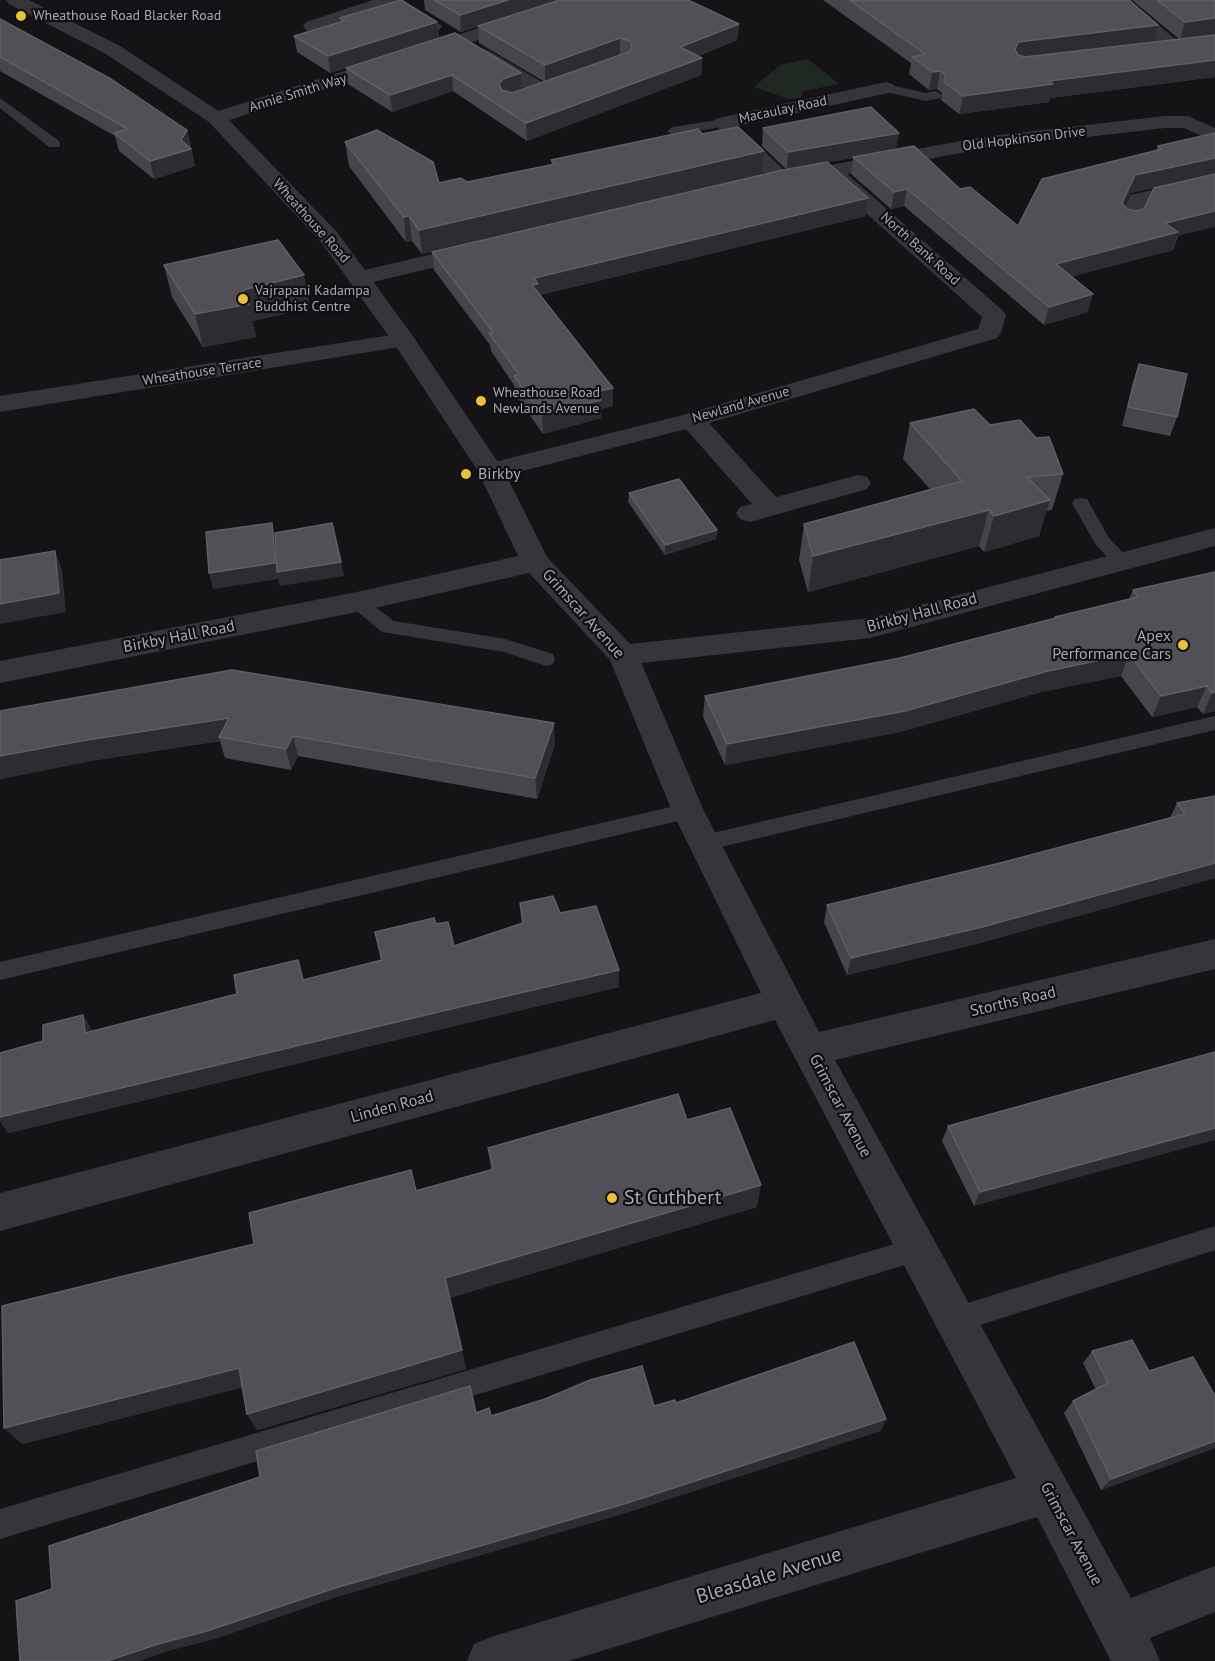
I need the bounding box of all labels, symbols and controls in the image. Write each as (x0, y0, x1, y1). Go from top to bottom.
place label: Wheathouse Road Blacker Road (33, 8, 221, 24)
marker: Wheathouse Road Blacker Road (14, 9, 28, 23)
street label: Annie Smith Way (247, 70, 349, 116)
street label: Macaulay Road (737, 92, 829, 128)
street label: Old Hopkinson Drive (962, 123, 1086, 155)
street label: Wheathouse Road (269, 176, 353, 266)
street label: North Bank Road (877, 209, 963, 289)
place label: Vajrapani Kadampa Buddhist Centre (255, 283, 370, 316)
marker: Vajrapani Kadampa Buddhist Centre (236, 292, 250, 306)
street label: Wheathouse Terrace (141, 354, 263, 390)
street label: Newland Avenue (690, 383, 792, 427)
place label: Wheathouse Road Newlands Avenue (493, 385, 600, 418)
marker: Wheathouse Road Newlands Avenue (474, 394, 488, 408)
place label: Birkby (478, 464, 521, 484)
marker: Birkby (459, 467, 473, 481)
street label: Grimscar Avenue (538, 565, 628, 663)
street label: Birkby Hall Road (865, 589, 979, 637)
street label: Birkby Hall Road (122, 617, 236, 657)
place label: Apex Performance Cars (1052, 626, 1171, 664)
marker: Apex Performance Cars (1176, 638, 1190, 652)
street label: Storths Road (968, 983, 1058, 1021)
street label: Grimscar Avenue (805, 1051, 875, 1161)
street label: Linden Road (348, 1087, 436, 1127)
place label: St Cuthbert (624, 1186, 721, 1210)
marker: St Cuthbert (605, 1191, 619, 1205)
street label: Grimscar Avenue (1036, 1479, 1106, 1589)
street label: Bleasdale Avenue (694, 1543, 844, 1609)

